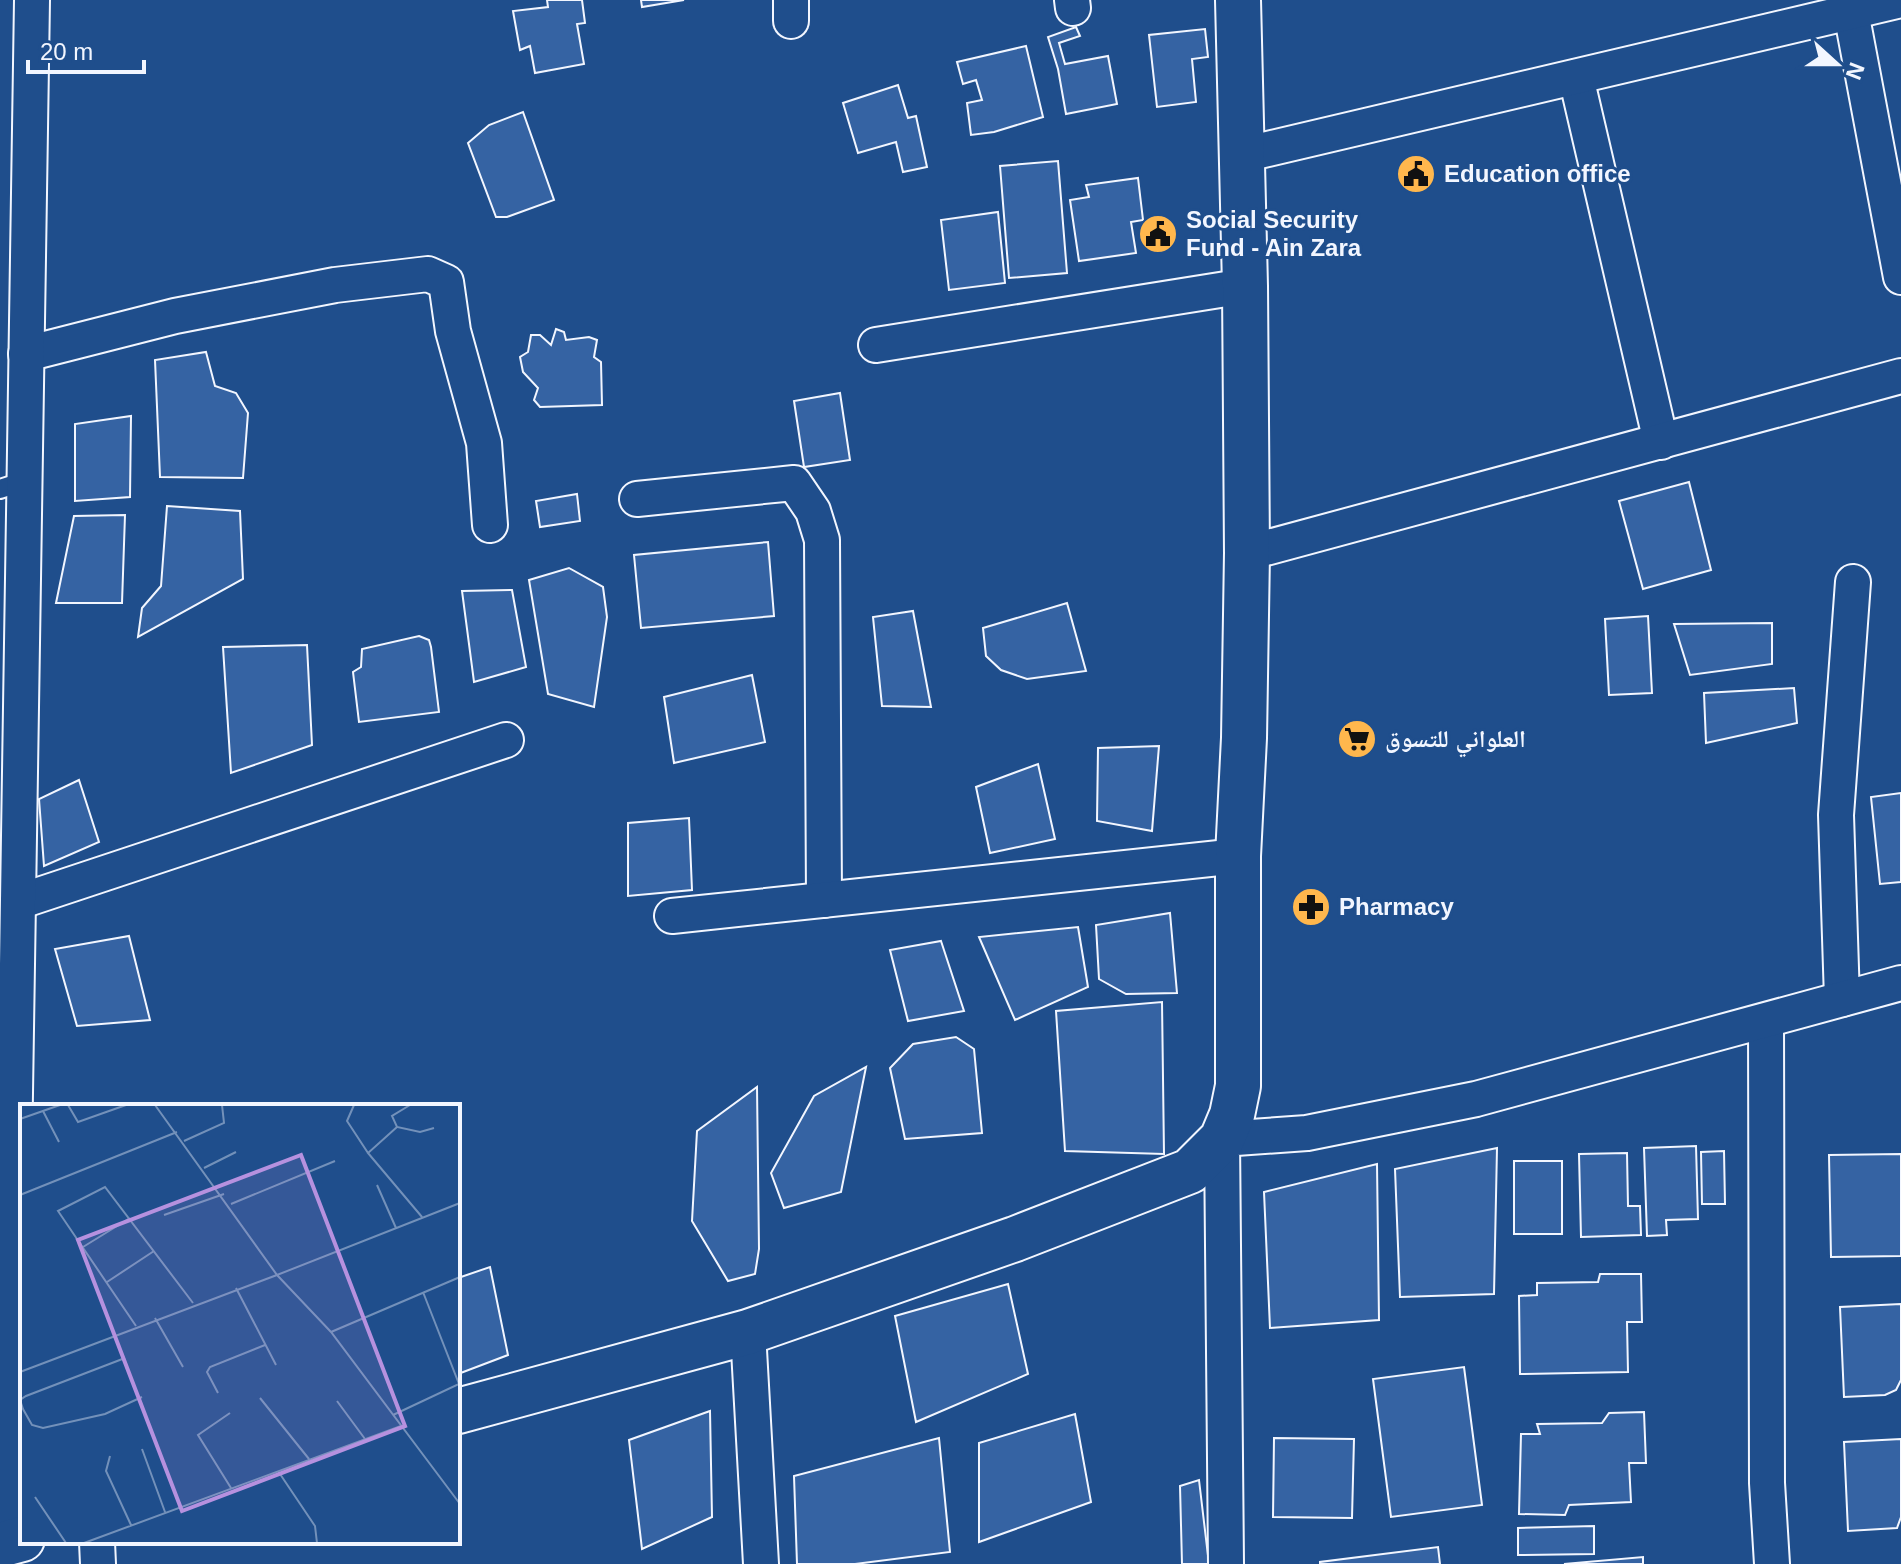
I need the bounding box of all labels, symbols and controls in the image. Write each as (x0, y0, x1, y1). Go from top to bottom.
scale bar (28, 24, 144, 74)
north arrow (1797, 24, 1877, 104)
text: 20 m (40, 38, 93, 65)
text: N (1841, 59, 1870, 83)
public building icon: Education office (1395, 153, 1437, 195)
place label: Education office (1444, 160, 1631, 187)
place label: Social Security Fund - Ain Zara (1186, 206, 1362, 261)
public building icon: Social Security Fund - Ain Zara (1137, 213, 1179, 255)
supermarket icon: العلواني للتسوق (1336, 718, 1378, 760)
place label: العلواني للتسوق (1385, 725, 1526, 758)
pharmacy icon: Pharmacy (1290, 886, 1332, 928)
place label: Pharmacy (1339, 893, 1454, 920)
inset map (20, 1104, 460, 1544)

